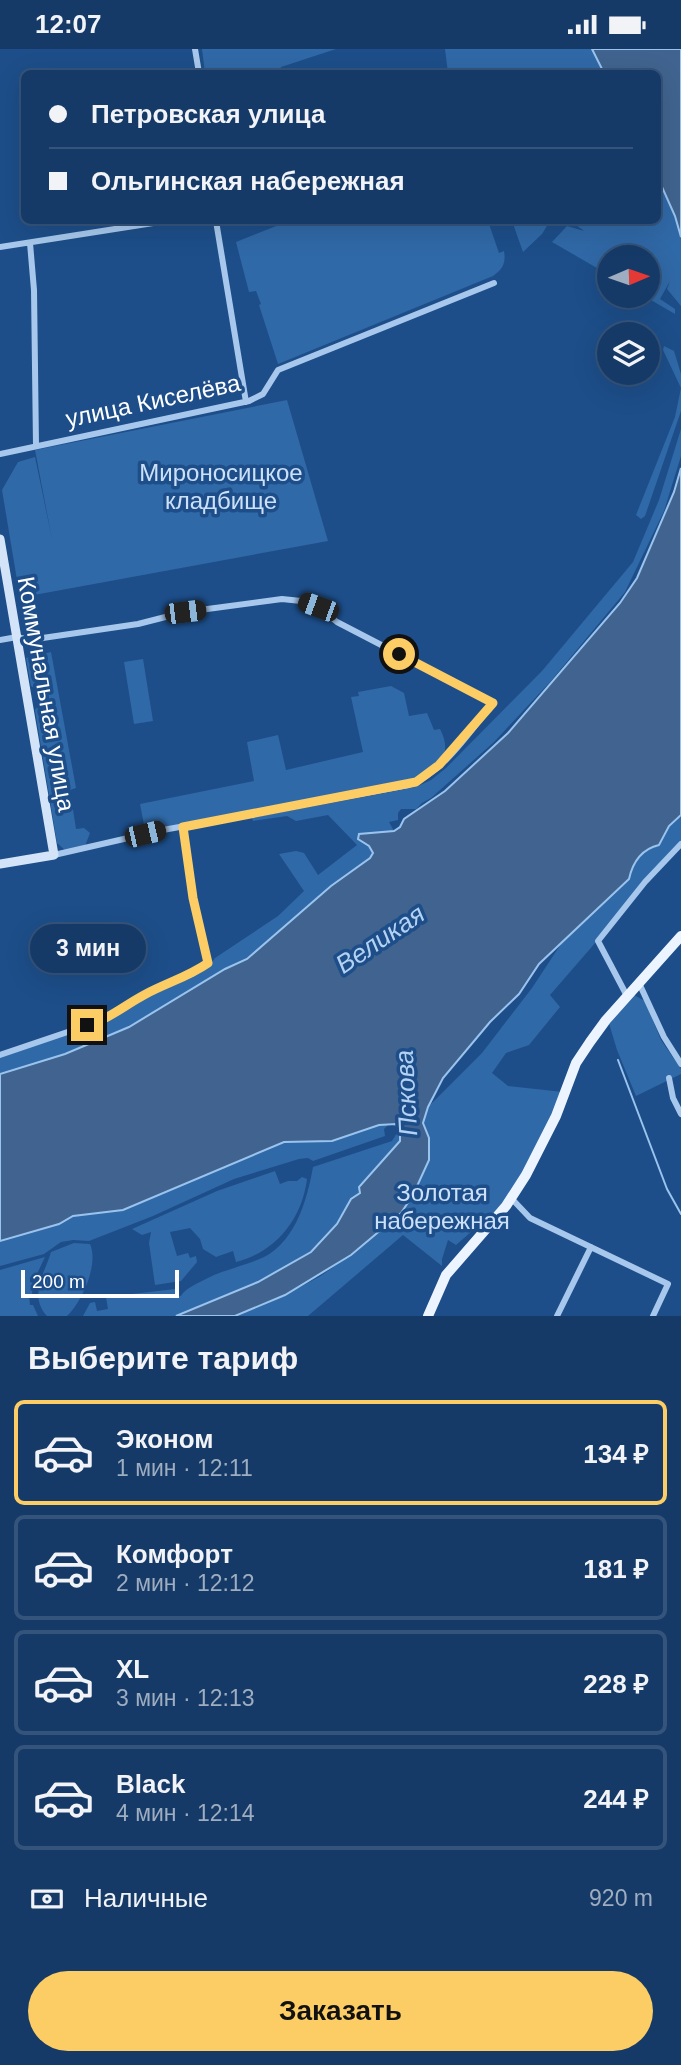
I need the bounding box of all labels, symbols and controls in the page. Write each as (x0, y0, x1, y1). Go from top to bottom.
text: 12:07 (35, 9, 102, 39)
text: Петровская улица (91, 99, 325, 129)
text: Ольгинская набережная (91, 166, 405, 196)
north arrow (597, 245, 660, 308)
map controls (597, 245, 660, 385)
button: layers (597, 322, 660, 385)
street label: улица Киселёва (63, 369, 243, 432)
park label: Мироносицкое кладбище (139, 459, 303, 514)
street label: Коммунальная улица (13, 574, 81, 814)
car (295, 590, 342, 624)
car (163, 599, 208, 625)
route start (383, 638, 415, 670)
car (123, 819, 168, 849)
water label: Великая (330, 898, 430, 980)
callout: 3 мин (29, 923, 145, 972)
text: 3 мин (56, 935, 120, 961)
route end (71, 1009, 103, 1041)
water label: Пскова (389, 1049, 423, 1137)
park label: Золотая набережная (374, 1179, 510, 1234)
scale bar (21, 1267, 178, 1299)
text: 200 m (32, 1271, 85, 1292)
text: Выберите тариф (28, 1340, 298, 1376)
icon: car (32, 1421, 95, 1484)
text: Эконом (116, 1424, 214, 1454)
text: 134 ₽ (583, 1439, 649, 1469)
text: 1 мин · 12:11 (116, 1455, 253, 1481)
icon: car (32, 1536, 95, 1599)
text: Комфорт (116, 1539, 233, 1569)
text: 181 ₽ (583, 1554, 649, 1584)
text: 2 мин · 12:12 (116, 1570, 255, 1596)
icon: car (32, 1651, 95, 1714)
text: XL (116, 1654, 149, 1684)
text: 228 ₽ (583, 1669, 649, 1699)
text: 3 мин · 12:13 (116, 1685, 255, 1711)
icon: car (32, 1766, 95, 1829)
text: Black (116, 1769, 185, 1799)
text: 244 ₽ (583, 1784, 649, 1814)
text: 4 мин · 12:14 (116, 1800, 255, 1826)
icon: cash (28, 1880, 66, 1918)
text: Наличные (84, 1883, 208, 1913)
text: 920 m (589, 1885, 653, 1911)
button: Заказать (28, 1971, 653, 2051)

